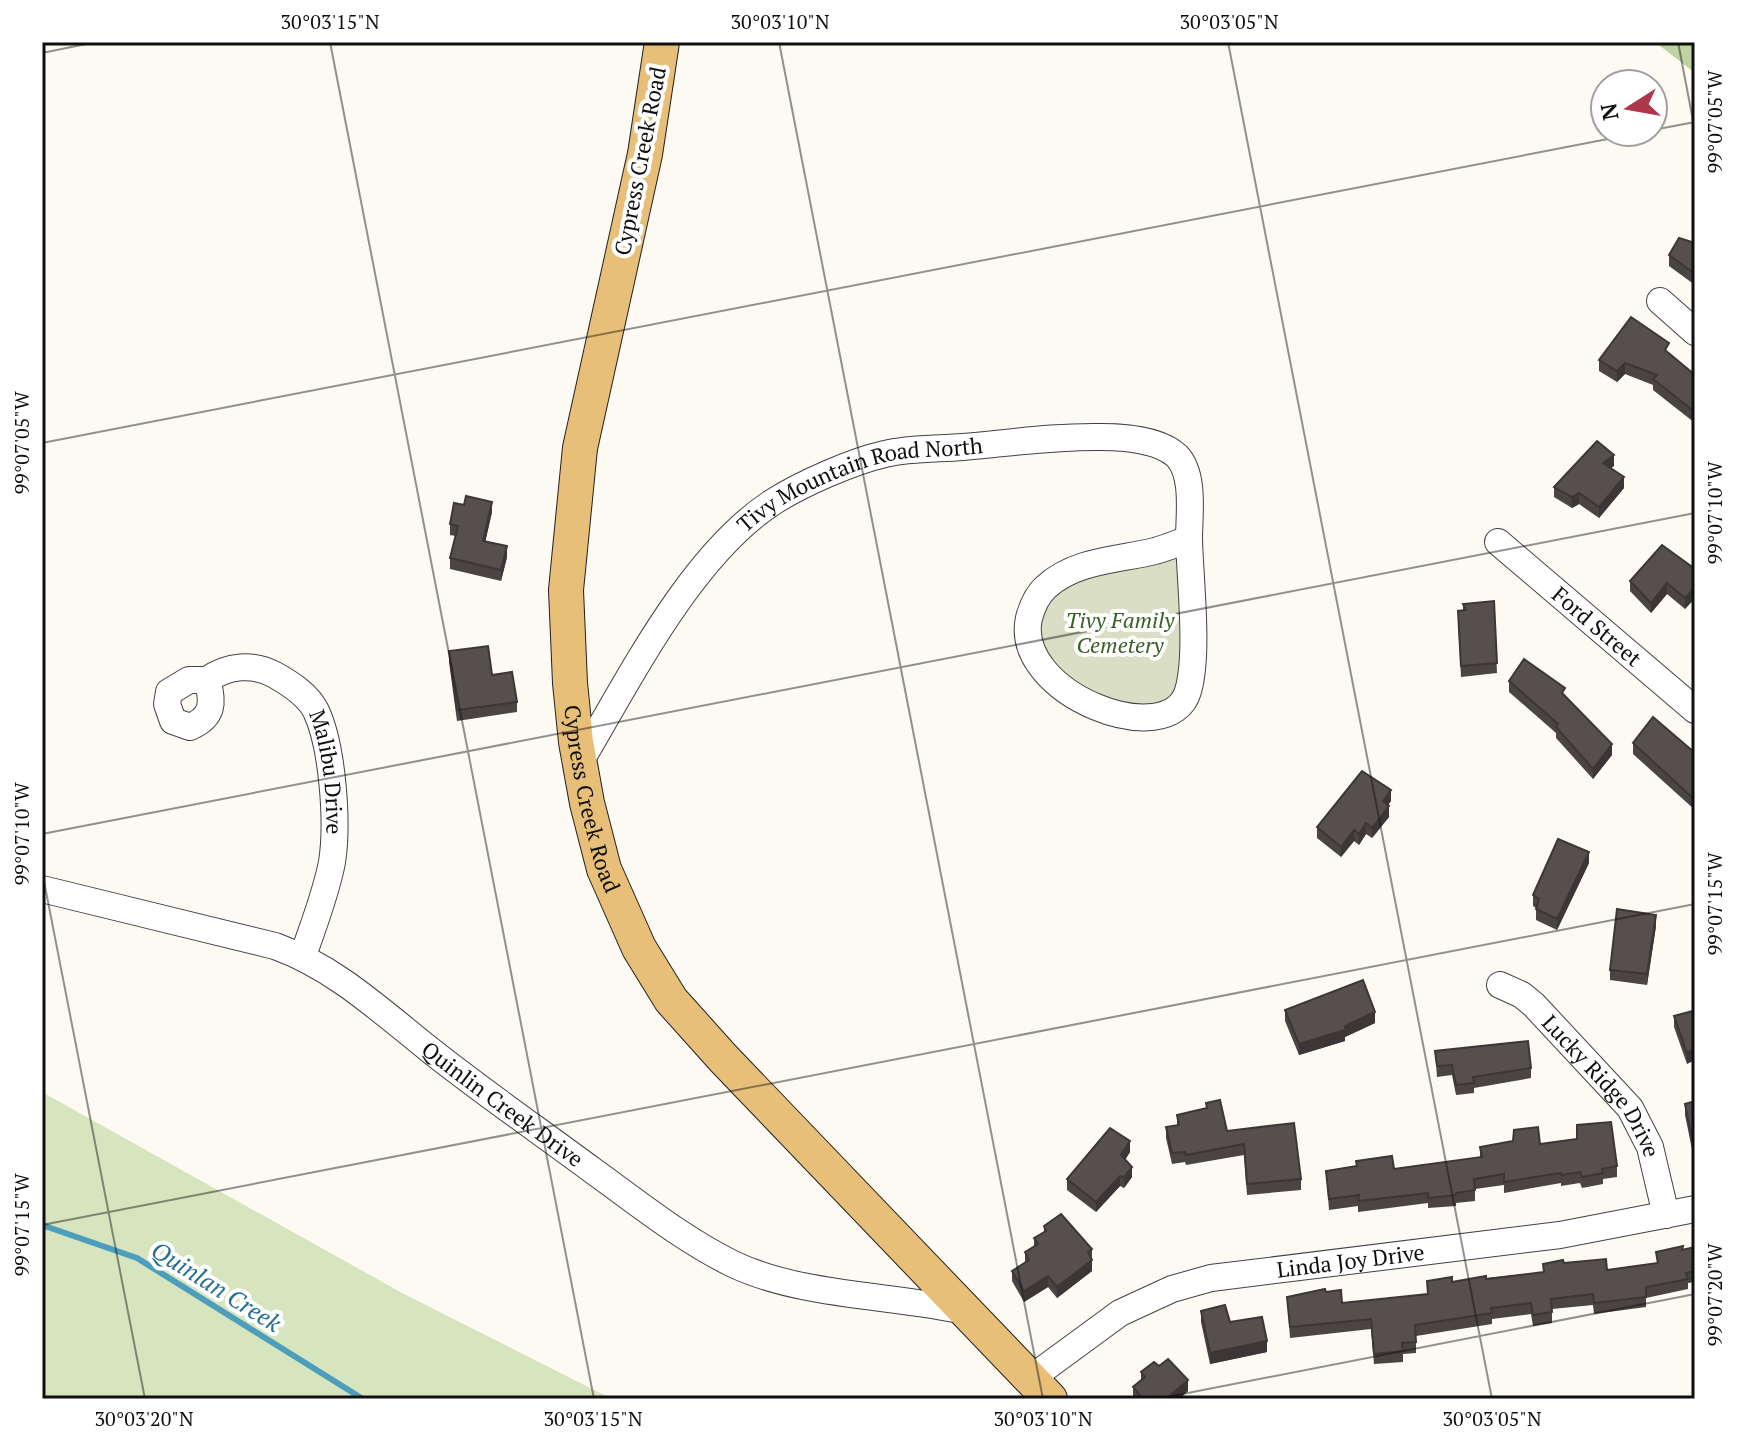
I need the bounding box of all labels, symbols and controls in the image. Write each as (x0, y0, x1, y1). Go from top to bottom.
text: 30°03'15"N (280, 8, 380, 35)
text: 30°03'10"N (730, 8, 830, 35)
text: 30°03'05"N (1179, 8, 1279, 35)
street label: Cypress Creek Road (607, 64, 672, 258)
north arrow (1589, 68, 1669, 148)
text: 99°07'05"W (1701, 70, 1728, 174)
text: N (1593, 101, 1625, 123)
text: 99°07'05"W (8, 391, 35, 495)
street label: Tivy Mountain Road North (730, 430, 984, 538)
text: 99°07'10"W (1701, 461, 1728, 565)
street label: Ford Street (1546, 580, 1648, 672)
park label: Tivy Family Cemetery (1066, 605, 1175, 659)
street label: Cypress Creek Road (558, 703, 628, 897)
street label: Malibu Drive (303, 705, 349, 835)
text: 99°07'10"W (8, 782, 35, 886)
text: 99°07'15"W (1701, 852, 1728, 956)
street label: Lucky Ridge Drive (1536, 1008, 1667, 1160)
street label: Quinlin Creek Drive (416, 1034, 590, 1173)
text: 99°07'15"W (8, 1173, 35, 1277)
water label: Quinlan Creek (145, 1233, 288, 1339)
street label: Linda Joy Drive (1275, 1237, 1426, 1284)
text: 99°07'20"W (1701, 1243, 1728, 1347)
text: 30°03'20"N (94, 1405, 194, 1432)
text: 30°03'15"N (543, 1405, 643, 1432)
text: 30°03'10"N (993, 1405, 1093, 1432)
text: 30°03'05"N (1442, 1405, 1542, 1432)

